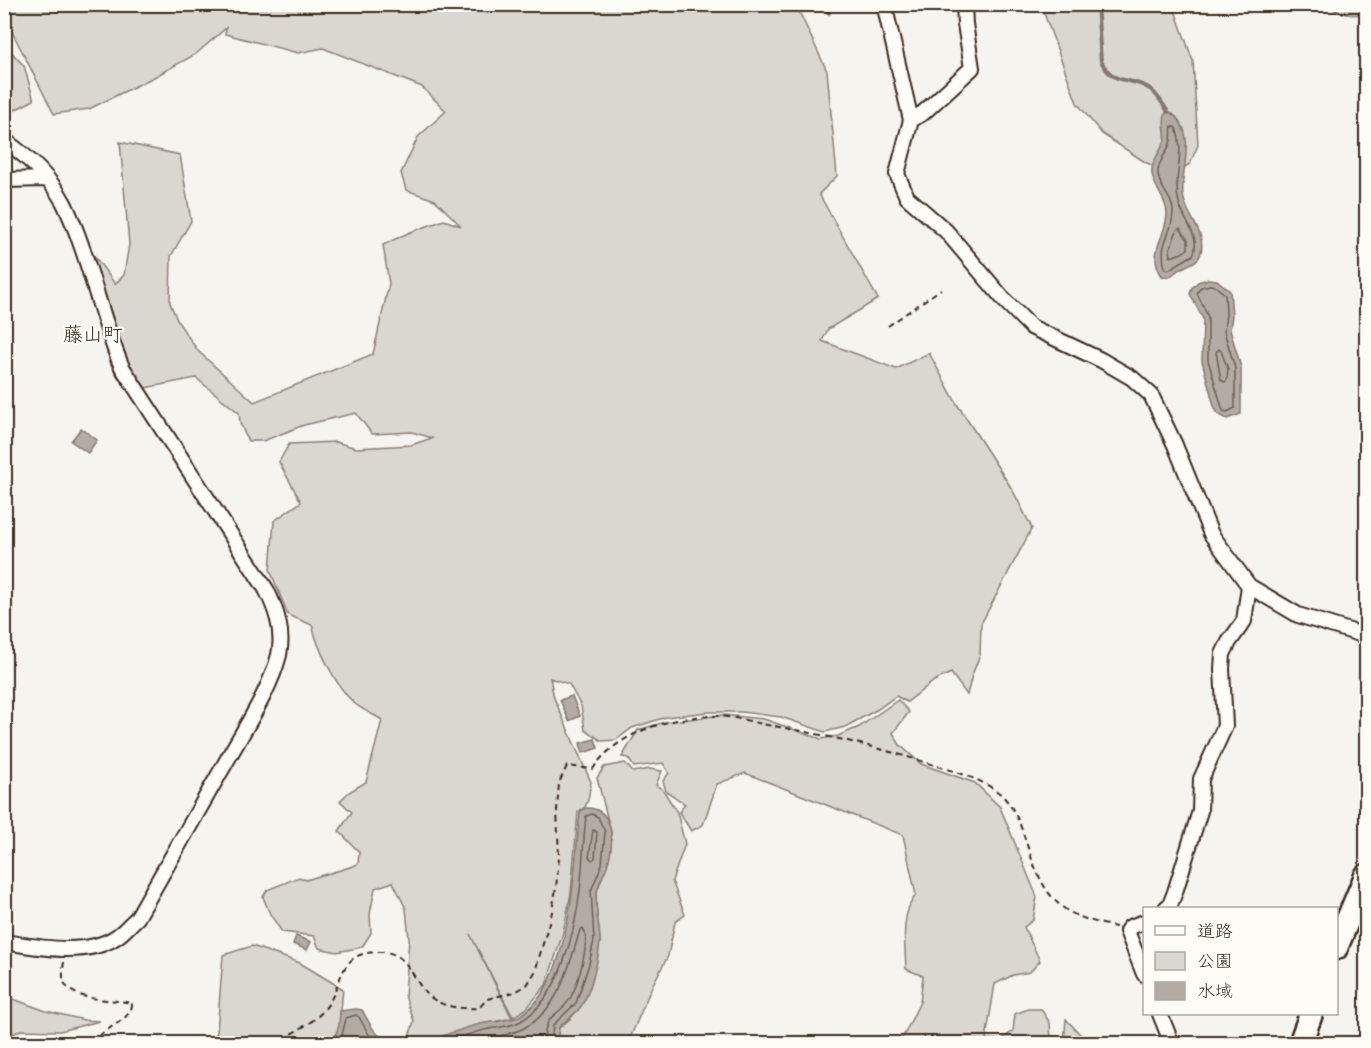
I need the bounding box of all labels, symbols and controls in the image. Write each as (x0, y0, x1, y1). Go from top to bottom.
district label: 藤山町 (63, 320, 123, 352)
legend (1143, 907, 1338, 1015)
text: 道路 (1197, 918, 1233, 947)
text: 公園 (1197, 948, 1233, 977)
text: 水域 (1197, 978, 1233, 1007)

